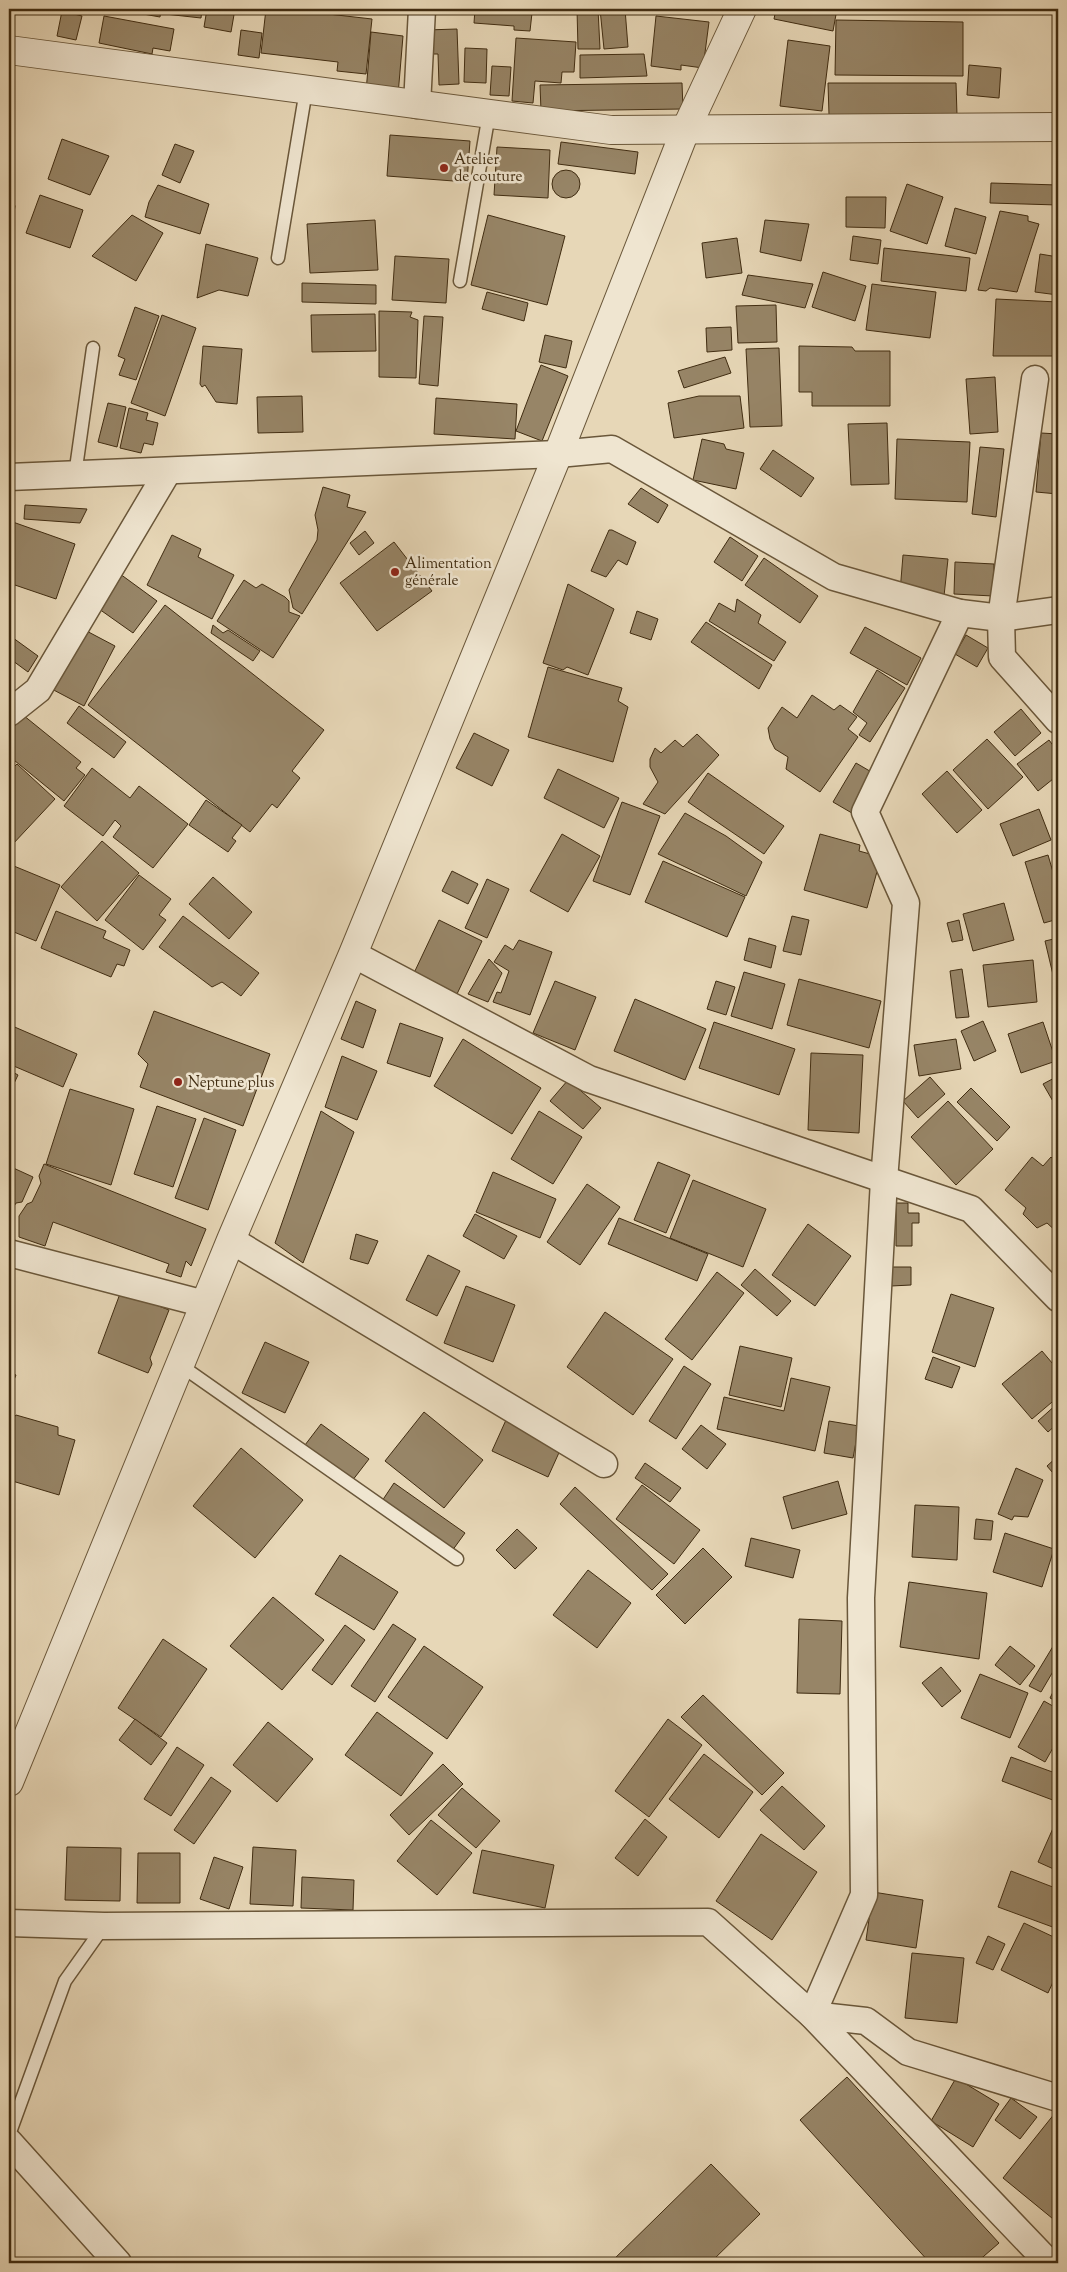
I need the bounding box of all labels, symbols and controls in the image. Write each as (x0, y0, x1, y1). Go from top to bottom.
place label: Atelier de couture (454, 150, 523, 188)
marker: Atelier de couture (438, 162, 450, 174)
place label: Alimentation générale (405, 554, 492, 592)
marker: Alimentation générale (389, 566, 401, 578)
place label: Neptune plus (188, 1073, 274, 1094)
marker: Neptune plus (172, 1076, 184, 1088)

